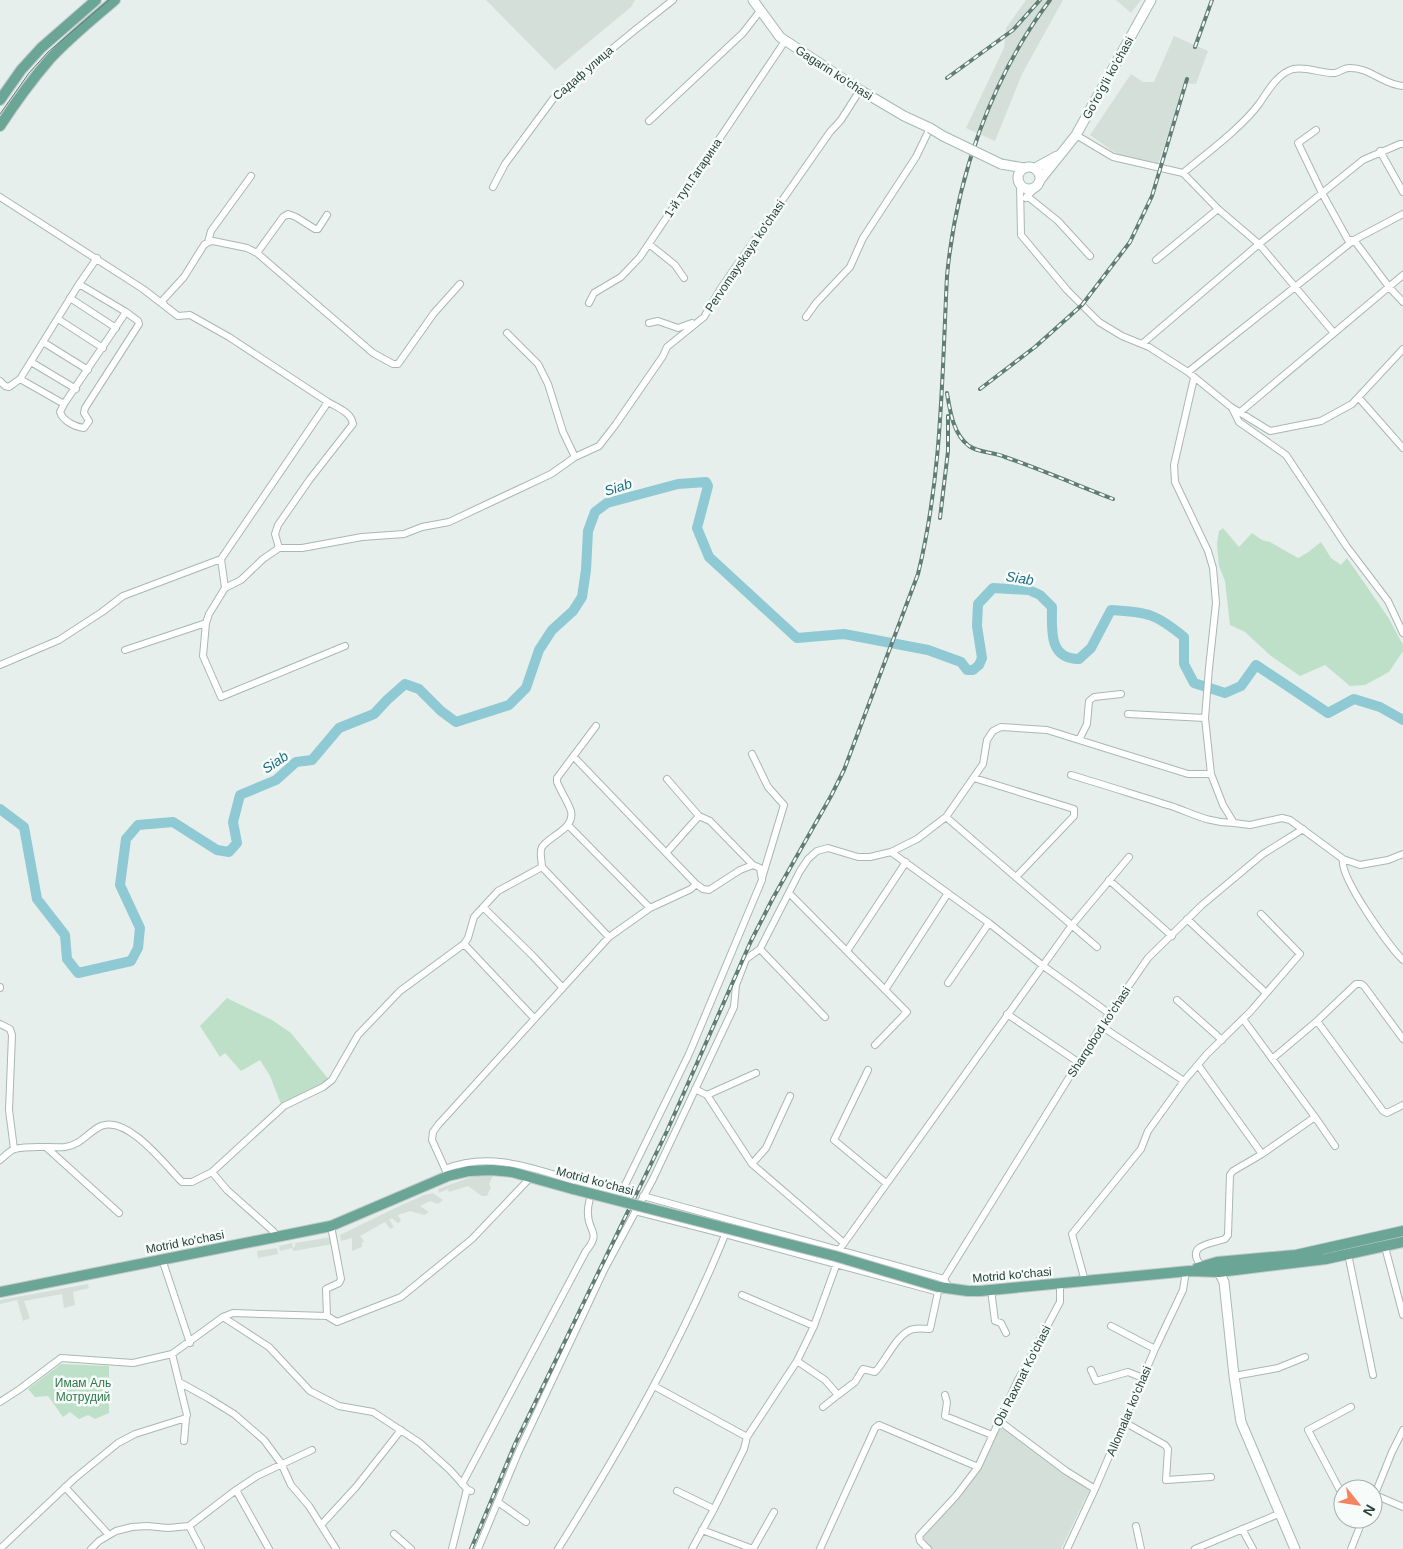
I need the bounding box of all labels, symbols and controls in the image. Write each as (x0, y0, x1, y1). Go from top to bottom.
street label: Go'ro'g'li ko'chasi (1080, 34, 1136, 122)
street label: Садаф улица (550, 43, 616, 103)
street label: Gagarin ko'chasi (793, 43, 875, 103)
street label: 1-й туп.Гагарина (661, 136, 725, 220)
street label: Pervomayskaya ko'chasi (702, 197, 788, 315)
water label: Siab (602, 475, 634, 499)
water label: Siab (1005, 568, 1035, 588)
water label: Siab (259, 747, 291, 776)
street label: Sharqobod ko'chasi (1065, 984, 1133, 1080)
street label: Motrid ko'chasi (555, 1164, 635, 1198)
street label: Motrid ko'chasi (145, 1228, 225, 1256)
street label: Motrid ko'chasi (972, 1265, 1052, 1285)
street label: Obi Raxmat Ko'chasi (990, 1323, 1054, 1429)
street label: Allomalar ko'chasi (1104, 1364, 1154, 1458)
park label: Имам Аль Мотрудий (55, 1376, 111, 1404)
north arrow (1333, 1479, 1383, 1529)
text: N (1360, 1502, 1379, 1519)

